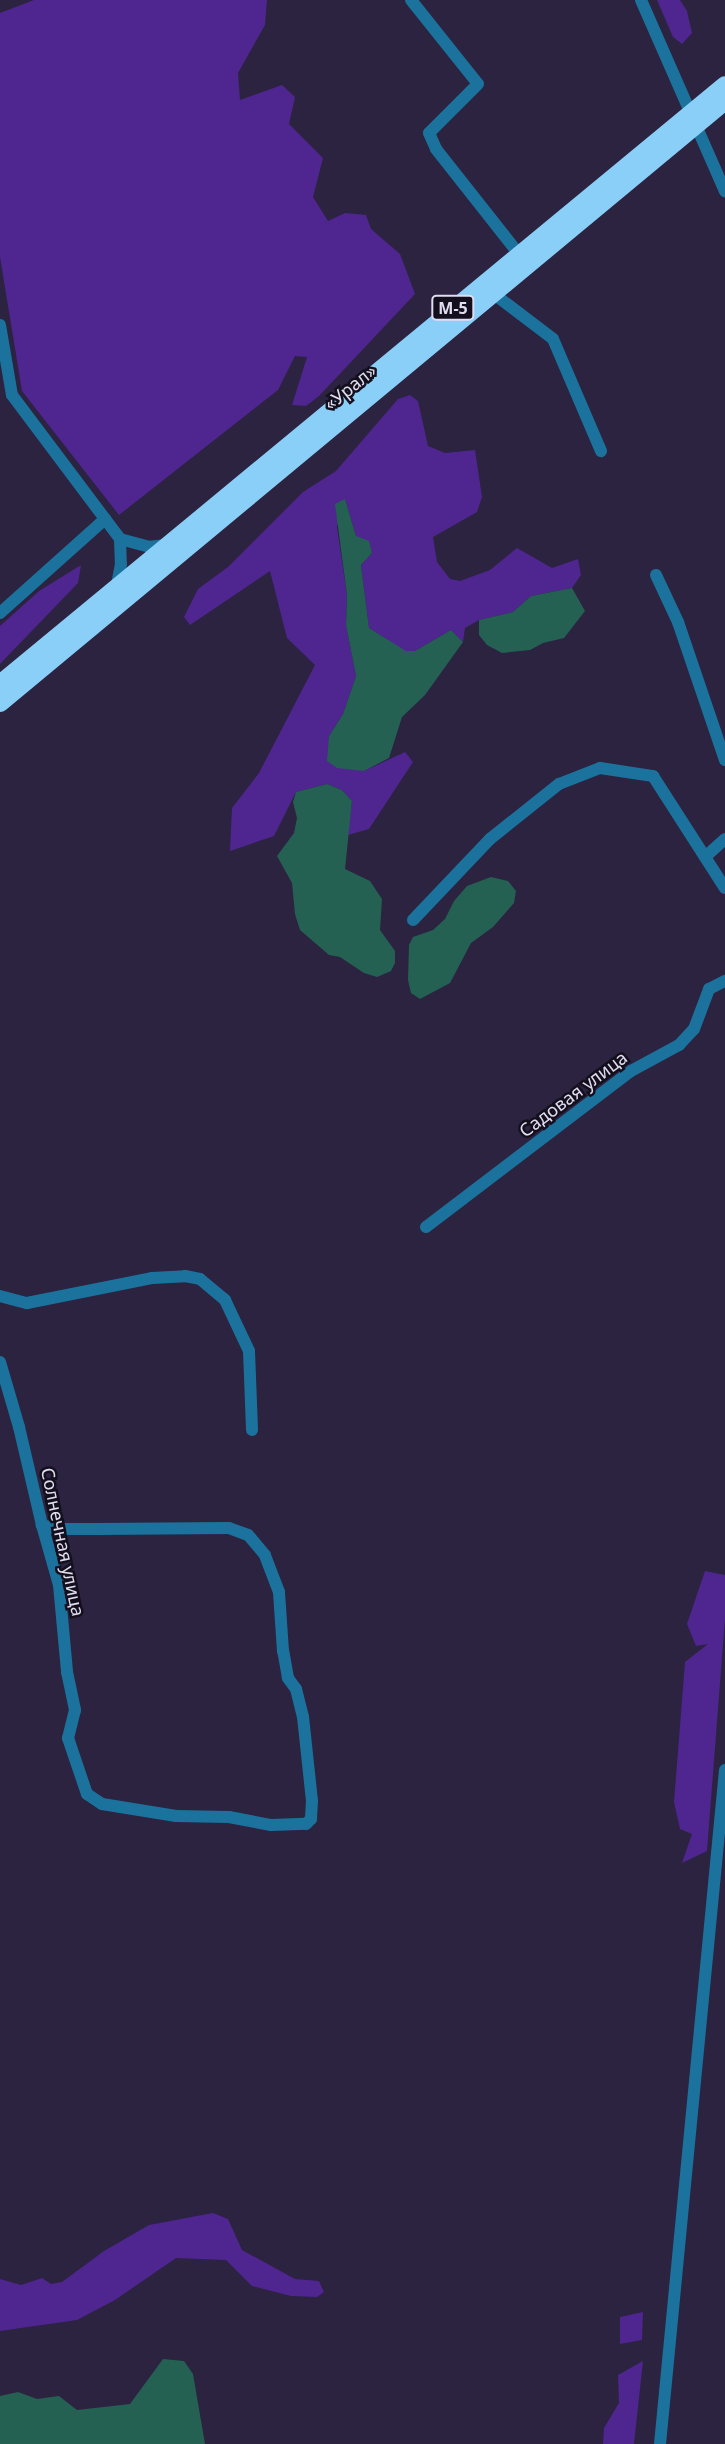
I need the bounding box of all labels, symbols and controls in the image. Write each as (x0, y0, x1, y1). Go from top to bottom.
road number: М-5 (430, 296, 476, 320)
street label: «Урал» (320, 359, 380, 415)
street label: Садовая улица (515, 1046, 631, 1142)
street label: Солнечная улица (37, 1466, 89, 1618)

